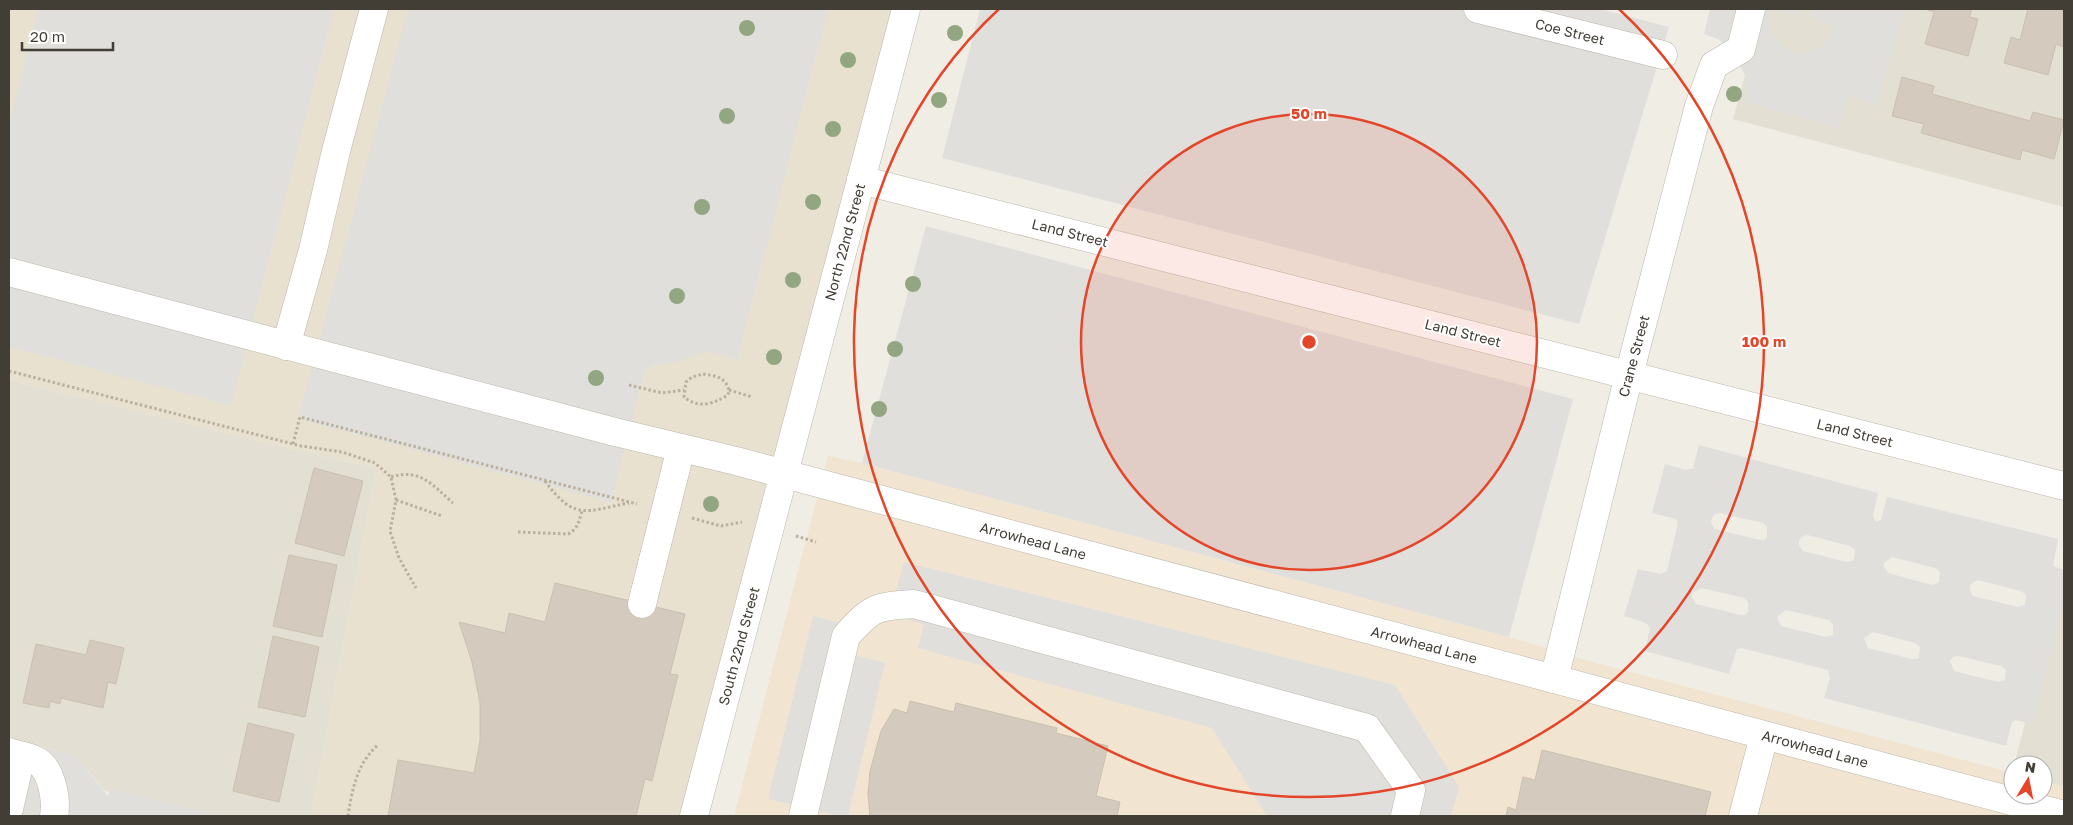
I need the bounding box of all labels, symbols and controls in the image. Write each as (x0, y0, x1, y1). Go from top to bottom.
street label: Coe Street (1534, 15, 1607, 48)
scale bar (22, 20, 114, 52)
text: 20 m (30, 27, 65, 45)
text: 50 m (1291, 104, 1327, 122)
street label: North 22nd Street (821, 181, 868, 302)
street label: Land Street (1030, 215, 1110, 250)
street label: Crane Street (1614, 313, 1653, 399)
street label: Land Street (1423, 315, 1503, 350)
text: 100 m (1742, 332, 1786, 350)
centre of rings (1300, 333, 1318, 351)
street label: Land Street (1815, 415, 1895, 450)
street label: Arrowhead Lane (978, 518, 1088, 563)
street label: South 22nd Street (715, 585, 763, 707)
street label: Arrowhead Lane (1369, 622, 1479, 667)
street label: Arrowhead Lane (1760, 726, 1870, 771)
north arrow (2003, 755, 2053, 805)
text: N (2024, 757, 2037, 776)

